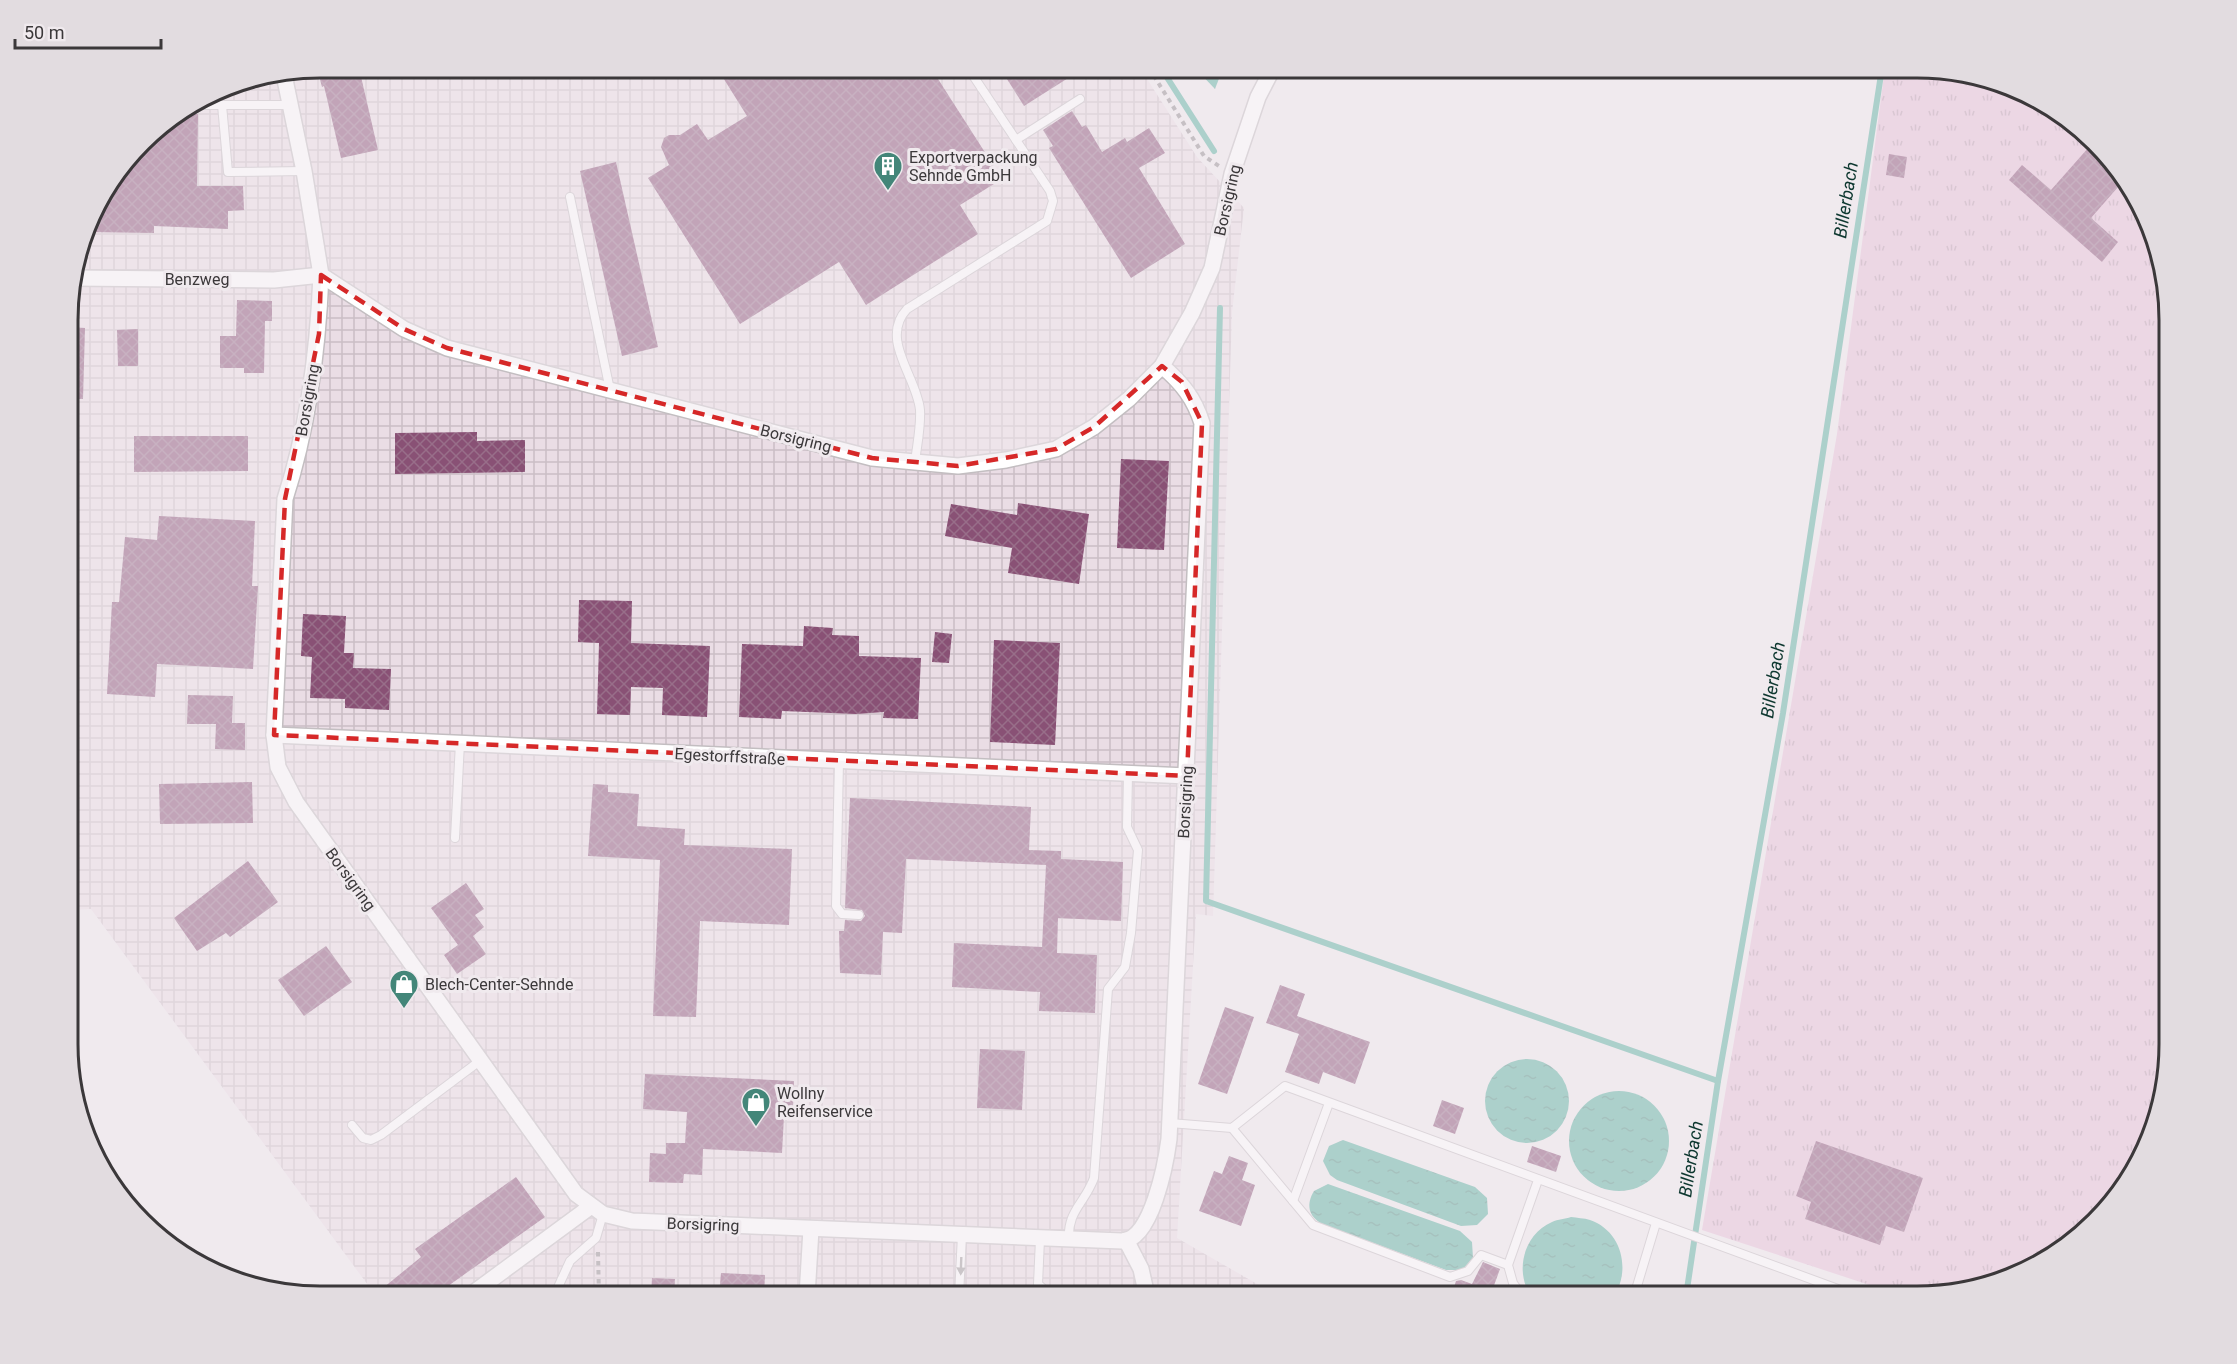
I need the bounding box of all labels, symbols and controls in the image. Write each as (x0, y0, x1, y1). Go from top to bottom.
scale bar (15, 12, 160, 50)
text: 50 m (24, 22, 64, 43)
place label: Exportverpackung Sehnde GmbH (909, 148, 1038, 185)
building icon: Exportverpackung Sehnde GmbH (872, 150, 904, 192)
water label: Billerbach (1829, 160, 1862, 240)
street label: Borsigring (1210, 163, 1245, 238)
street label: Benzweg (165, 270, 229, 289)
street label: Borsigring (292, 363, 323, 438)
street label: Borsigring (758, 420, 833, 457)
water label: Billerbach (1756, 640, 1789, 720)
street label: Egestorffstraße (674, 744, 786, 769)
street label: Borsigring (1174, 765, 1197, 839)
street label: Borsigring (322, 844, 380, 914)
shop icon: Blech-Center-Sehnde (388, 968, 420, 1010)
place label: Blech-Center-Sehnde (425, 975, 573, 994)
place label: Wollny Reifenservice (777, 1084, 873, 1121)
shop icon: Wollny Reifenservice (740, 1086, 772, 1128)
water label: Billerbach (1674, 1119, 1707, 1199)
street label: Borsigring (666, 1214, 740, 1235)
one-way arrow (956, 1256, 965, 1275)

